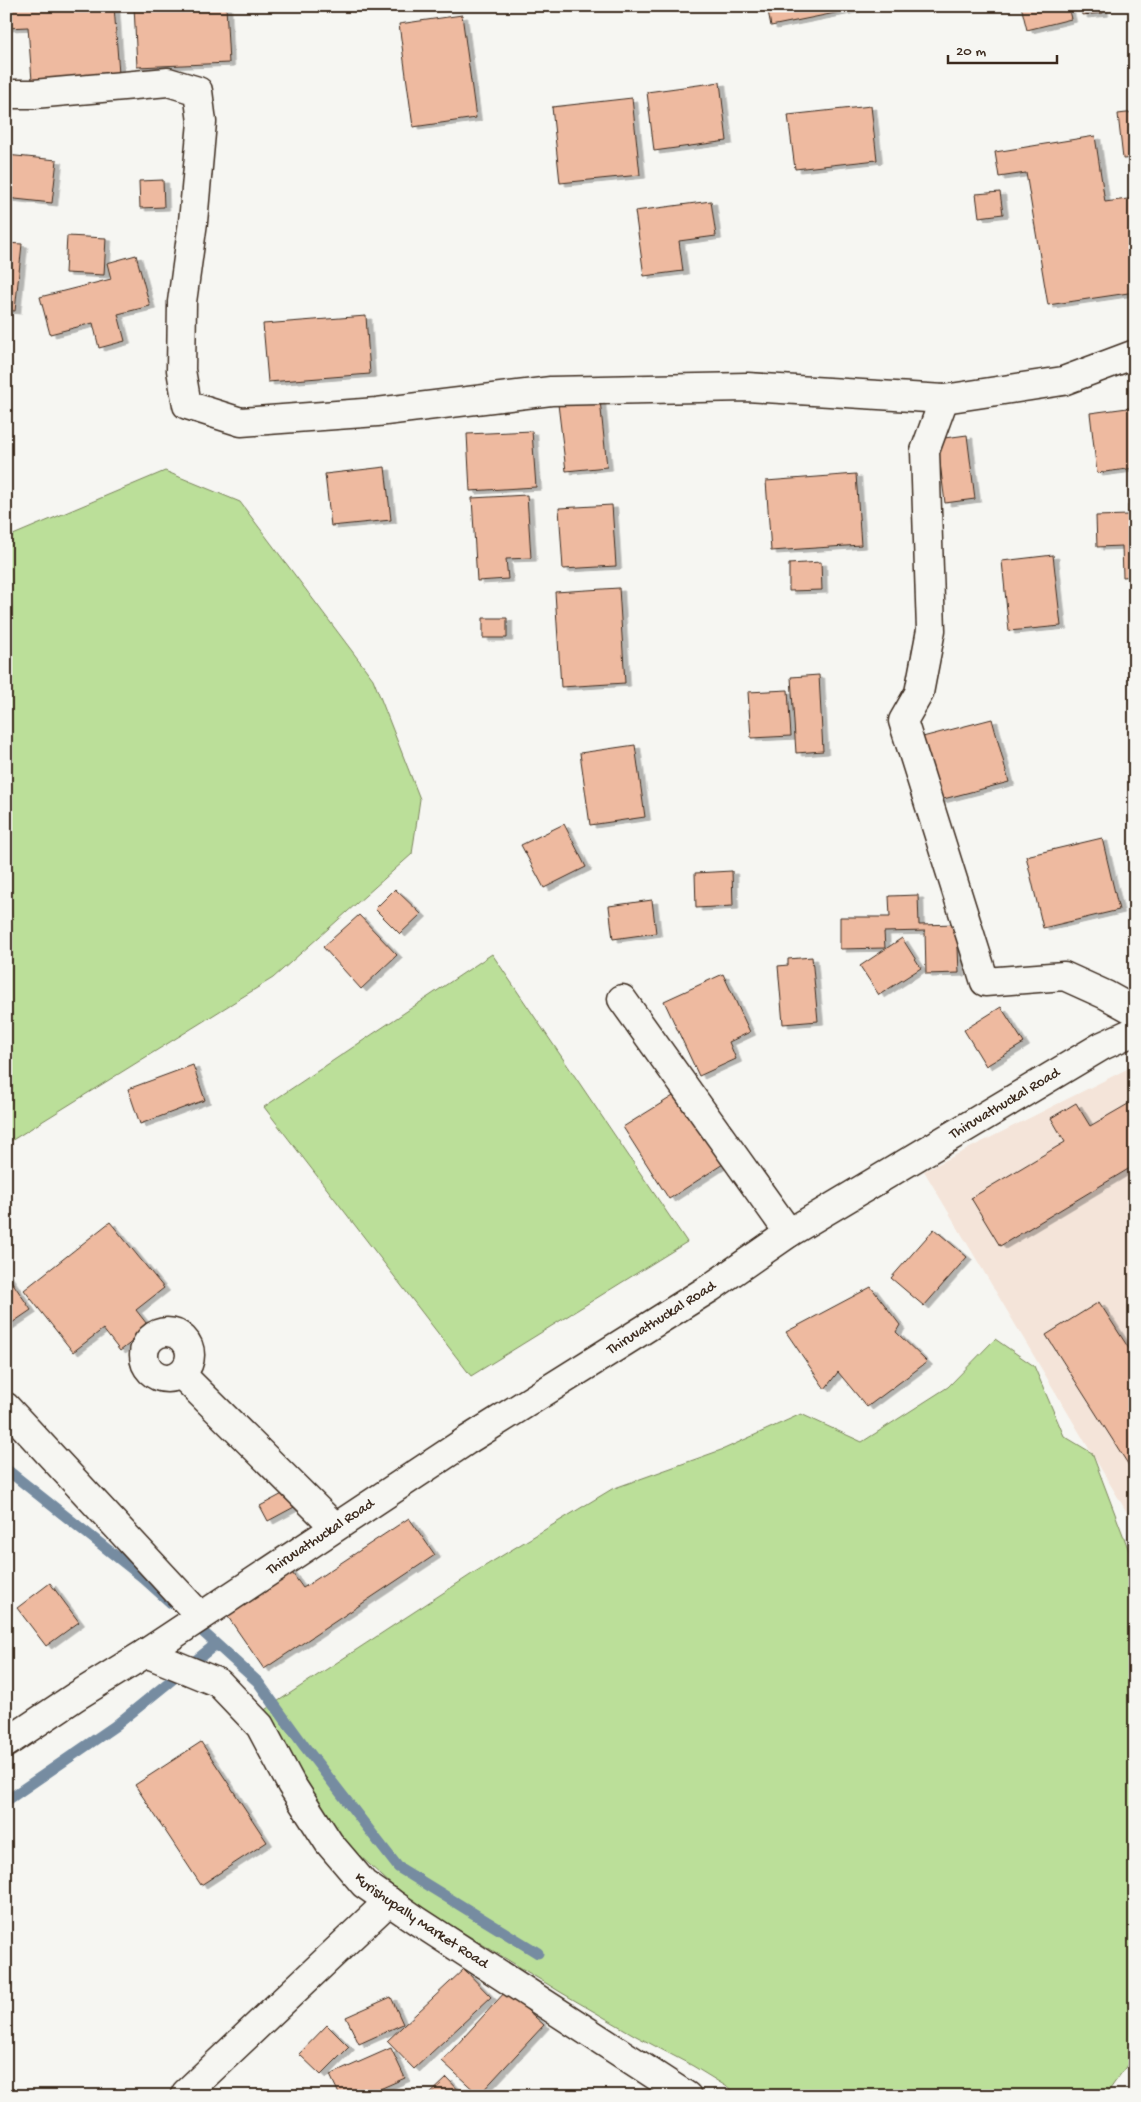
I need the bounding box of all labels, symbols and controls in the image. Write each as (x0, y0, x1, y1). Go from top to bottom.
scale bar (948, 32, 1057, 64)
text: 20 m (956, 43, 986, 61)
street label: Thiruvathuckal Road (946, 1064, 1064, 1144)
street label: Thiruvathuckal Road (603, 1277, 721, 1360)
street label: Thiruvathuckal Road (263, 1494, 379, 1580)
street label: Kurishupally Market Road (350, 1869, 492, 1974)

